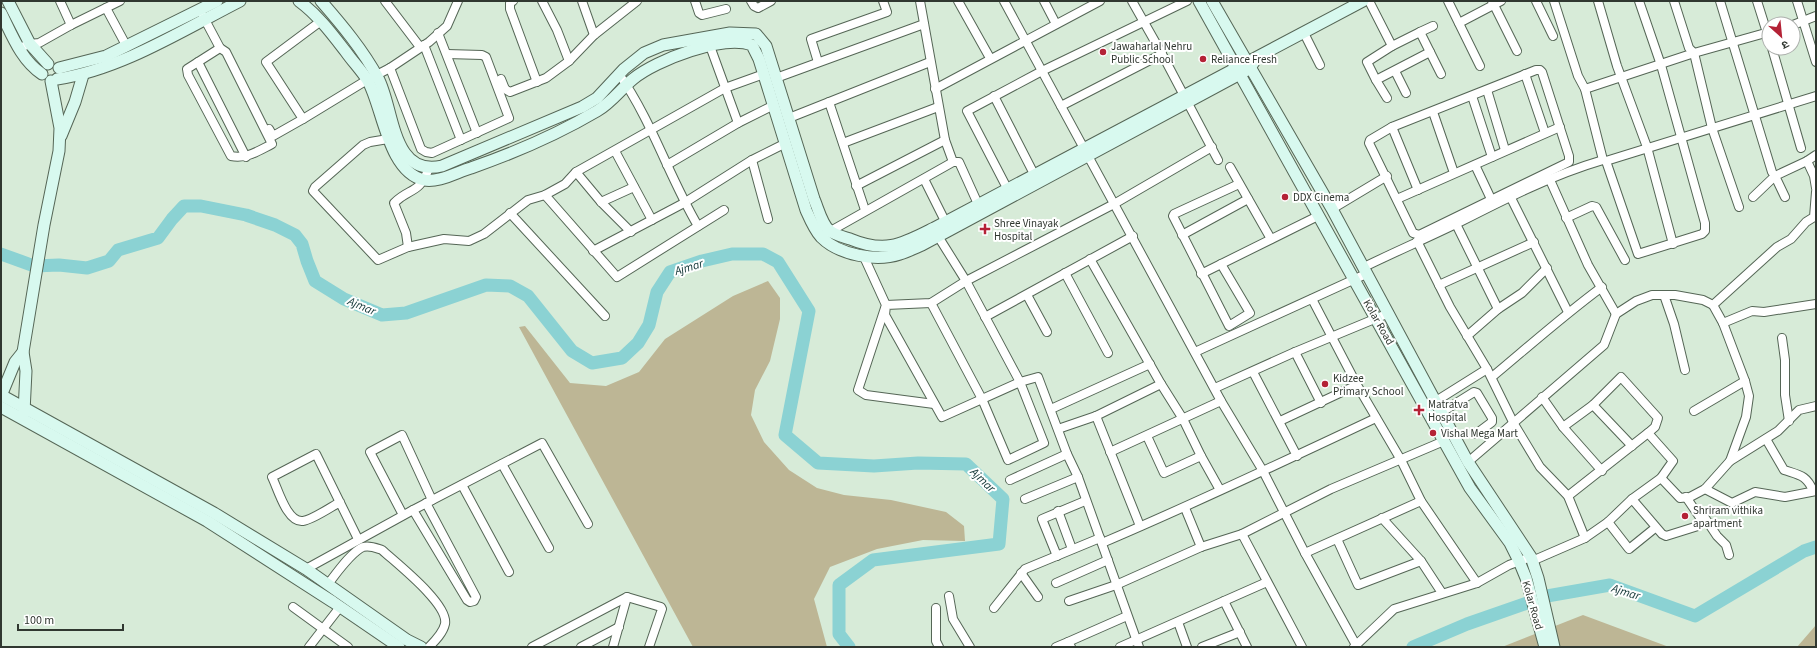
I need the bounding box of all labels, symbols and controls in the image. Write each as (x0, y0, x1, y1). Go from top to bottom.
north arrow (1761, 16, 1801, 56)
text: उ (1779, 36, 1792, 53)
place label: Jawaharlal Nehru Public School (1111, 39, 1192, 67)
marker: Jawaharlal Nehru Public School (1098, 47, 1108, 57)
place label: Reliance Fresh (1211, 52, 1277, 67)
marker: Reliance Fresh (1198, 54, 1208, 64)
place label: DDX Cinema (1293, 190, 1349, 205)
marker: DDX Cinema (1280, 192, 1290, 202)
place label: Shree Vinayak Hospital (994, 216, 1059, 244)
marker: Shree Vinayak Hospital (979, 223, 991, 235)
water label: Ajmar (672, 255, 706, 280)
water label: Ajmar (344, 293, 379, 320)
street label: Kolar Road (1360, 297, 1398, 348)
place label: Kidzee Primary School (1333, 371, 1404, 399)
marker: Kidzee Primary School (1320, 379, 1330, 389)
place label: Matratva Hospital (1428, 397, 1468, 425)
marker: Matratva Hospital (1413, 404, 1425, 416)
place label: Vishal Mega Mart (1441, 426, 1518, 441)
marker: Vishal Mega Mart (1428, 428, 1438, 438)
water label: Ajmar (966, 463, 1000, 497)
place label: Shriram vithika apartment (1693, 503, 1763, 531)
marker: Shriram vithika apartment (1680, 511, 1690, 521)
street label: Kolar Road (1518, 579, 1547, 631)
water label: Ajmar (1609, 580, 1643, 605)
scale bar (18, 606, 123, 632)
text: 100 m (24, 612, 54, 629)

